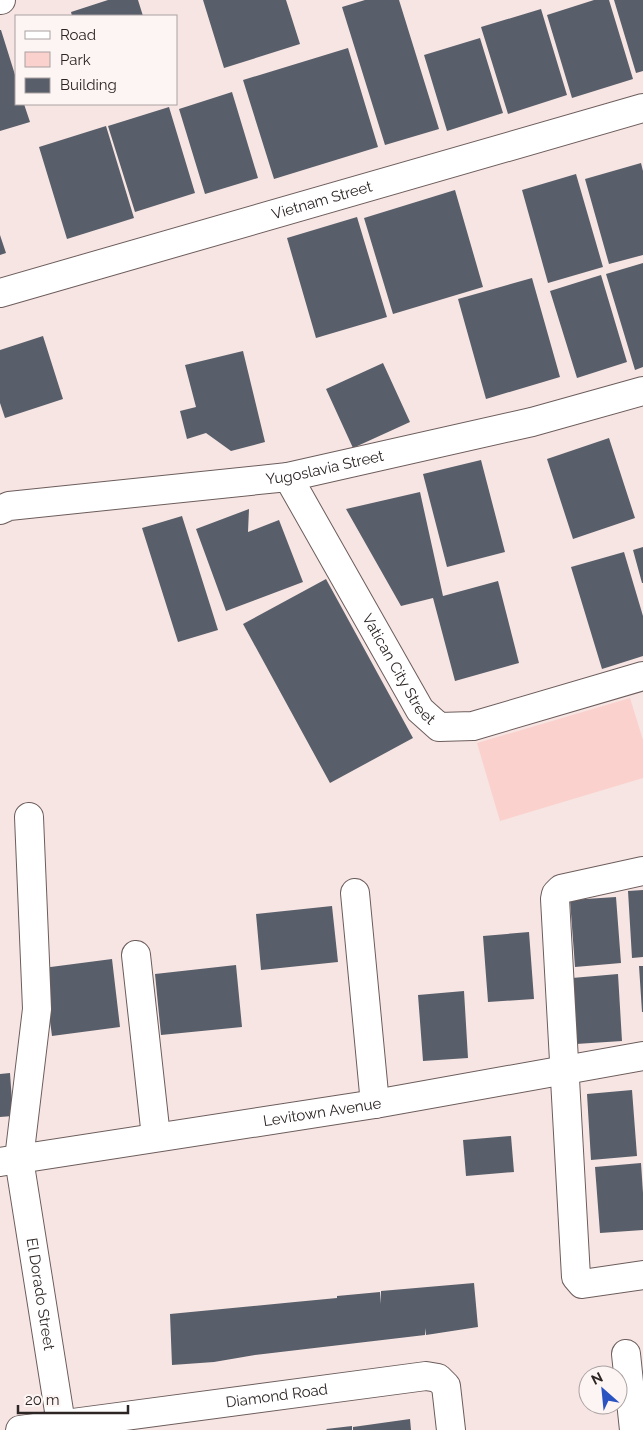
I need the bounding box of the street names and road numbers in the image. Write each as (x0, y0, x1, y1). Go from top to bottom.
street label: Vietnam Street (270, 177, 374, 223)
street label: Yugoslavia Street (265, 447, 385, 488)
street label: Vatican City Street (358, 611, 439, 728)
street label: Levitown Avenue (262, 1094, 383, 1130)
street label: El Dorado Street (23, 1237, 58, 1352)
street label: Diamond Road (225, 1380, 329, 1412)

